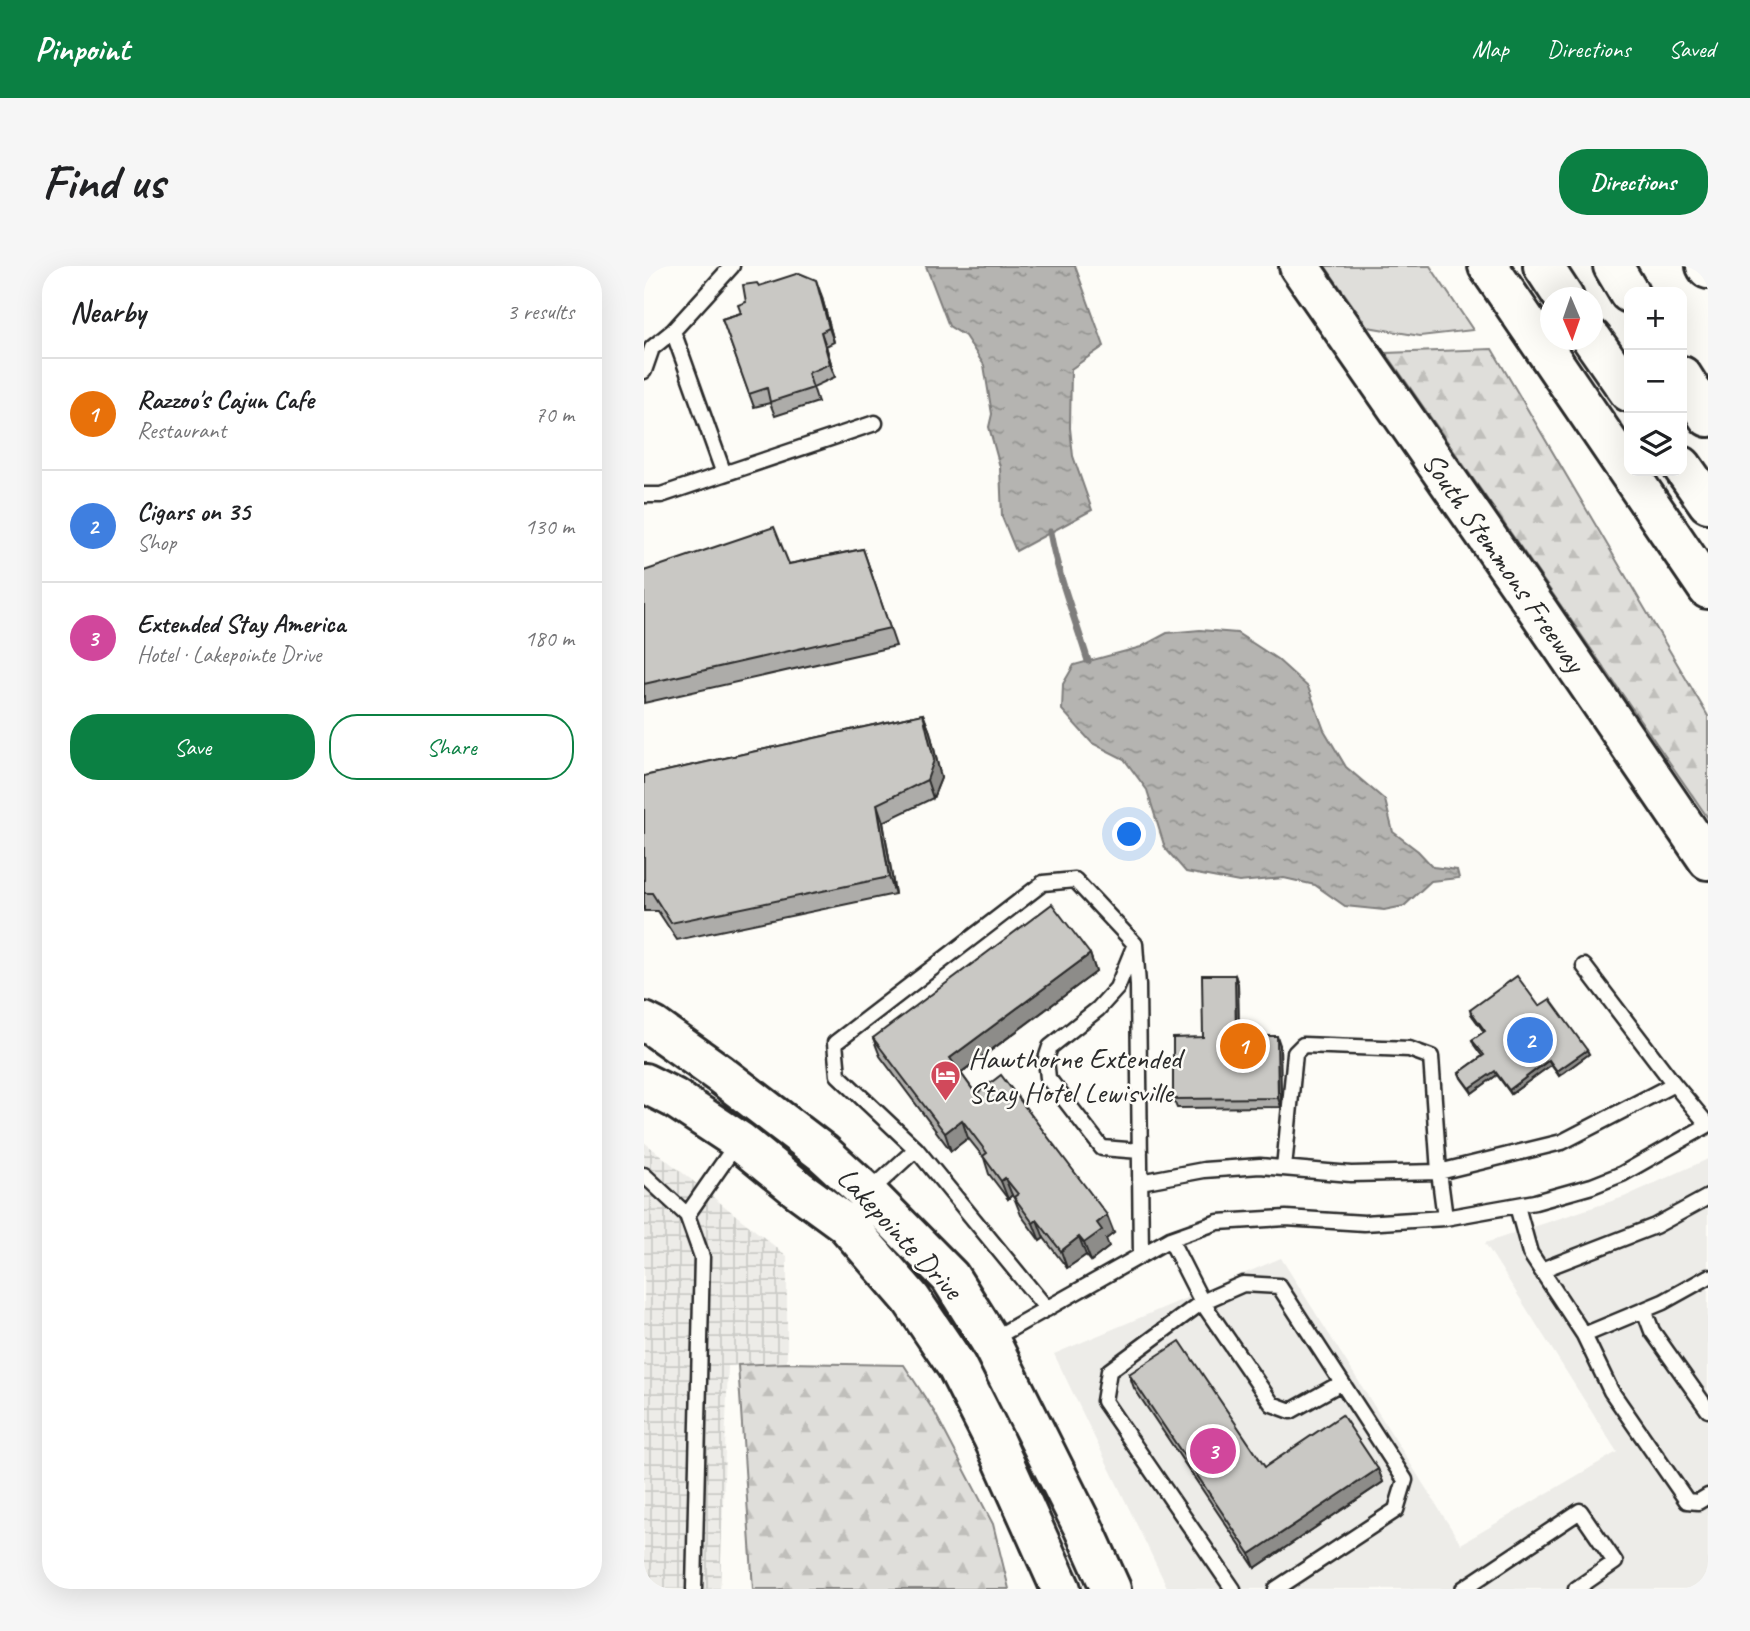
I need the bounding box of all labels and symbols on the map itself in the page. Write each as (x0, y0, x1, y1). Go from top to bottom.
north arrow (1540, 287, 1603, 350)
street label: South Stemmons Freeway (1414, 445, 1596, 682)
your location (1112, 817, 1146, 851)
pin: 2 (1507, 1014, 1553, 1066)
pin: 1 (1220, 1020, 1266, 1072)
place label: Hawthorne Extended Stay Hotel Lewisville (968, 1039, 1186, 1111)
hotel icon: Hawthorne Extended Stay Hotel Lewisville (928, 1058, 962, 1102)
street label: Lakepointe Drive (829, 1159, 973, 1309)
pin: 3 (1190, 1425, 1236, 1477)

